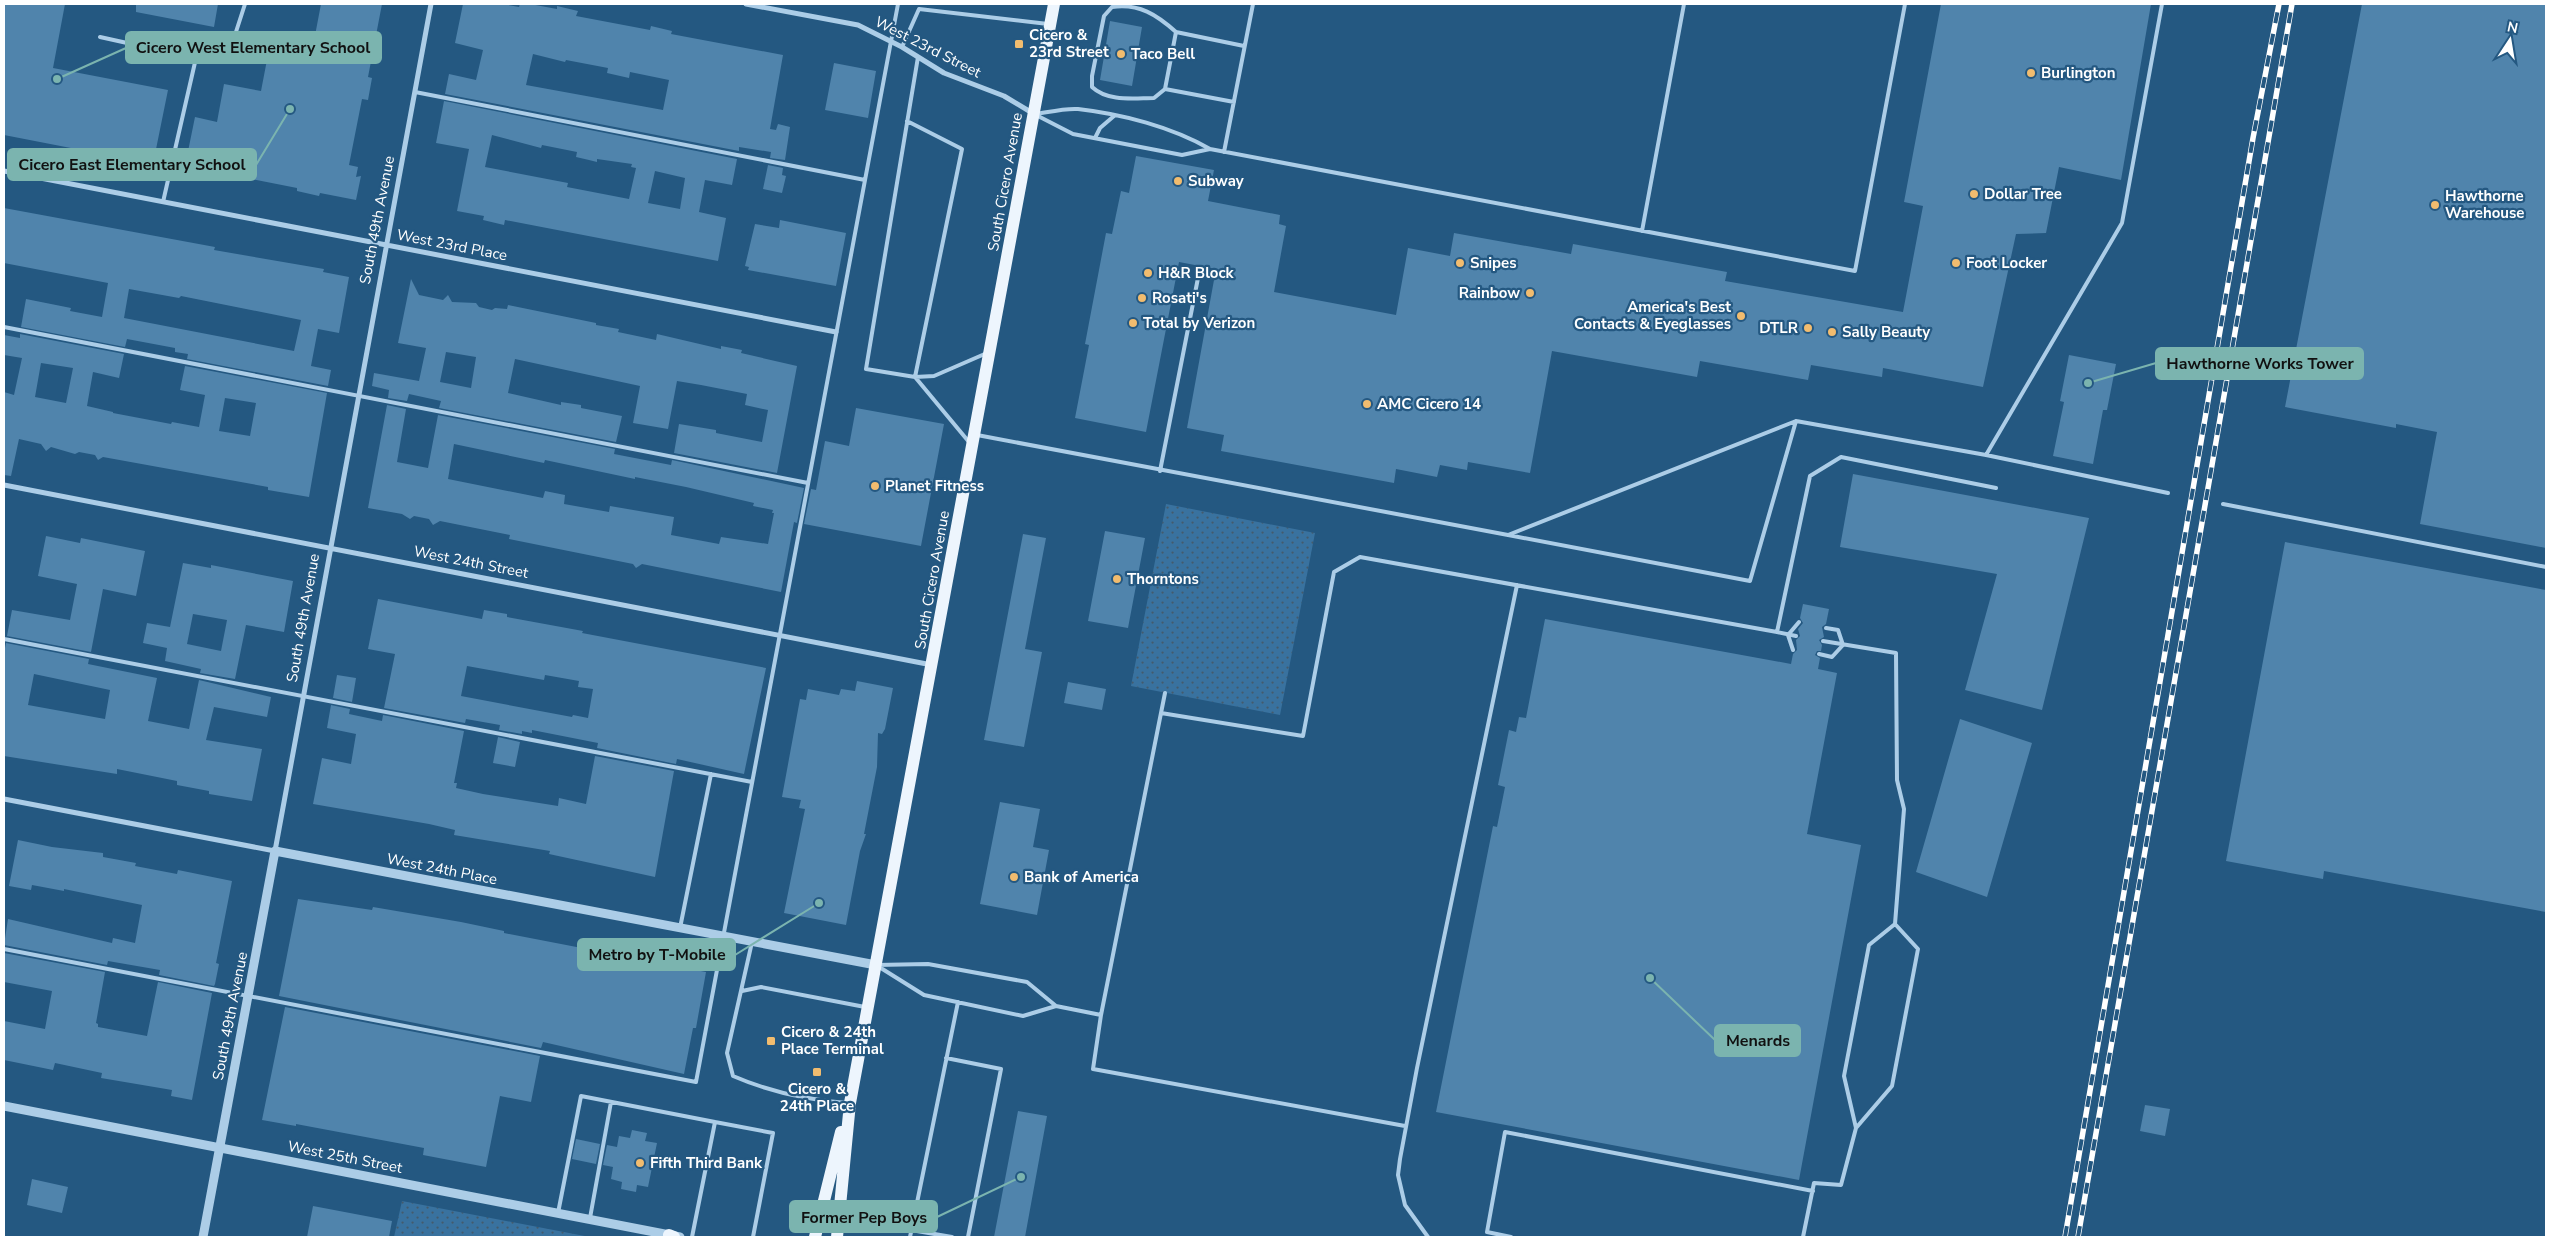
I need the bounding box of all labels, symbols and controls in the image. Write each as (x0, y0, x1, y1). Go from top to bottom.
street label: West 23rd Street (871, 12, 985, 83)
north arrow (2485, 15, 2535, 65)
text: N (2505, 17, 2520, 38)
place label: Cicero & 23rd Street (1029, 25, 1109, 62)
callout: Cicero West Elementary School (126, 32, 381, 63)
text: Cicero West Elementary School (136, 37, 370, 59)
marker: Cicero & 23rd Street (1013, 38, 1025, 50)
place label: Taco Bell (1131, 44, 1195, 64)
marker: Taco Bell (1115, 48, 1127, 60)
place label: Burlington (2041, 63, 2115, 83)
marker: Burlington (2025, 67, 2037, 79)
street label: South Cicero Avenue (983, 111, 1027, 253)
callout: Cicero East Elementary School (8, 149, 256, 180)
text: Cicero East Elementary School (18, 154, 246, 176)
street label: South 49th Avenue (355, 154, 399, 286)
place label: Subway (1188, 171, 1244, 191)
marker: Subway (1172, 175, 1184, 187)
place label: Dollar Tree (1984, 184, 2062, 204)
place label: Hawthorne Warehouse (2445, 186, 2524, 223)
marker: Dollar Tree (1968, 188, 1980, 200)
marker: Hawthorne Warehouse (2429, 199, 2441, 211)
street label: West 23rd Place (395, 224, 509, 266)
place label: Snipes (1470, 253, 1517, 273)
place label: Foot Locker (1966, 253, 2047, 273)
marker: Snipes (1454, 257, 1466, 269)
marker: Foot Locker (1950, 257, 1962, 269)
place label: H&R Block (1158, 263, 1235, 283)
marker: H&R Block (1142, 267, 1154, 279)
place label: Rainbow (1459, 283, 1520, 303)
marker: Rainbow (1524, 287, 1536, 299)
place label: Rosati's (1152, 288, 1207, 308)
marker: Rosati's (1136, 292, 1148, 304)
place label: America's Best Contacts & Eyeglasses (1574, 297, 1731, 334)
marker: America's Best Contacts & Eyeglasses (1735, 310, 1747, 322)
place label: Total by Verizon (1143, 313, 1255, 333)
marker: Total by Verizon (1127, 317, 1139, 329)
place label: DTLR (1759, 318, 1799, 338)
marker: DTLR (1802, 322, 1814, 334)
place label: Sally Beauty (1842, 322, 1930, 342)
marker: Sally Beauty (1826, 326, 1838, 338)
callout: Hawthorne Works Tower (2156, 348, 2363, 379)
text: Hawthorne Works Tower (2166, 353, 2354, 375)
place label: AMC Cicero 14 (1377, 394, 1481, 414)
marker: AMC Cicero 14 (1361, 398, 1373, 410)
place label: Planet Fitness (885, 476, 984, 496)
marker: Planet Fitness (869, 480, 881, 492)
street label: South Cicero Avenue (910, 509, 954, 651)
street label: West 24th Street (412, 541, 531, 583)
street label: South 49th Avenue (282, 552, 324, 684)
place label: Thorntons (1127, 569, 1199, 589)
marker: Thorntons (1111, 573, 1123, 585)
street label: West 24th Place (385, 848, 499, 890)
place label: Bank of America (1024, 867, 1139, 887)
marker: Bank of America (1008, 871, 1020, 883)
callout: Metro by T-Mobile (578, 939, 735, 970)
text: Metro by T-Mobile (588, 944, 726, 966)
street label: South 49th Avenue (208, 950, 252, 1082)
place label: Cicero & 24th Place Terminal (781, 1022, 884, 1059)
callout: Menards (1715, 1025, 1800, 1056)
text: Menards (1726, 1030, 1790, 1052)
marker: Cicero & 24th Place Terminal (765, 1035, 777, 1047)
marker: Cicero & 24th Place (811, 1066, 823, 1078)
place label: Cicero & 24th Place (780, 1079, 854, 1116)
street label: West 25th Street (286, 1136, 405, 1178)
place label: Fifth Third Bank (650, 1153, 763, 1173)
marker: Fifth Third Bank (634, 1157, 646, 1169)
callout: Former Pep Boys (790, 1201, 937, 1232)
text: Former Pep Boys (801, 1207, 927, 1229)

